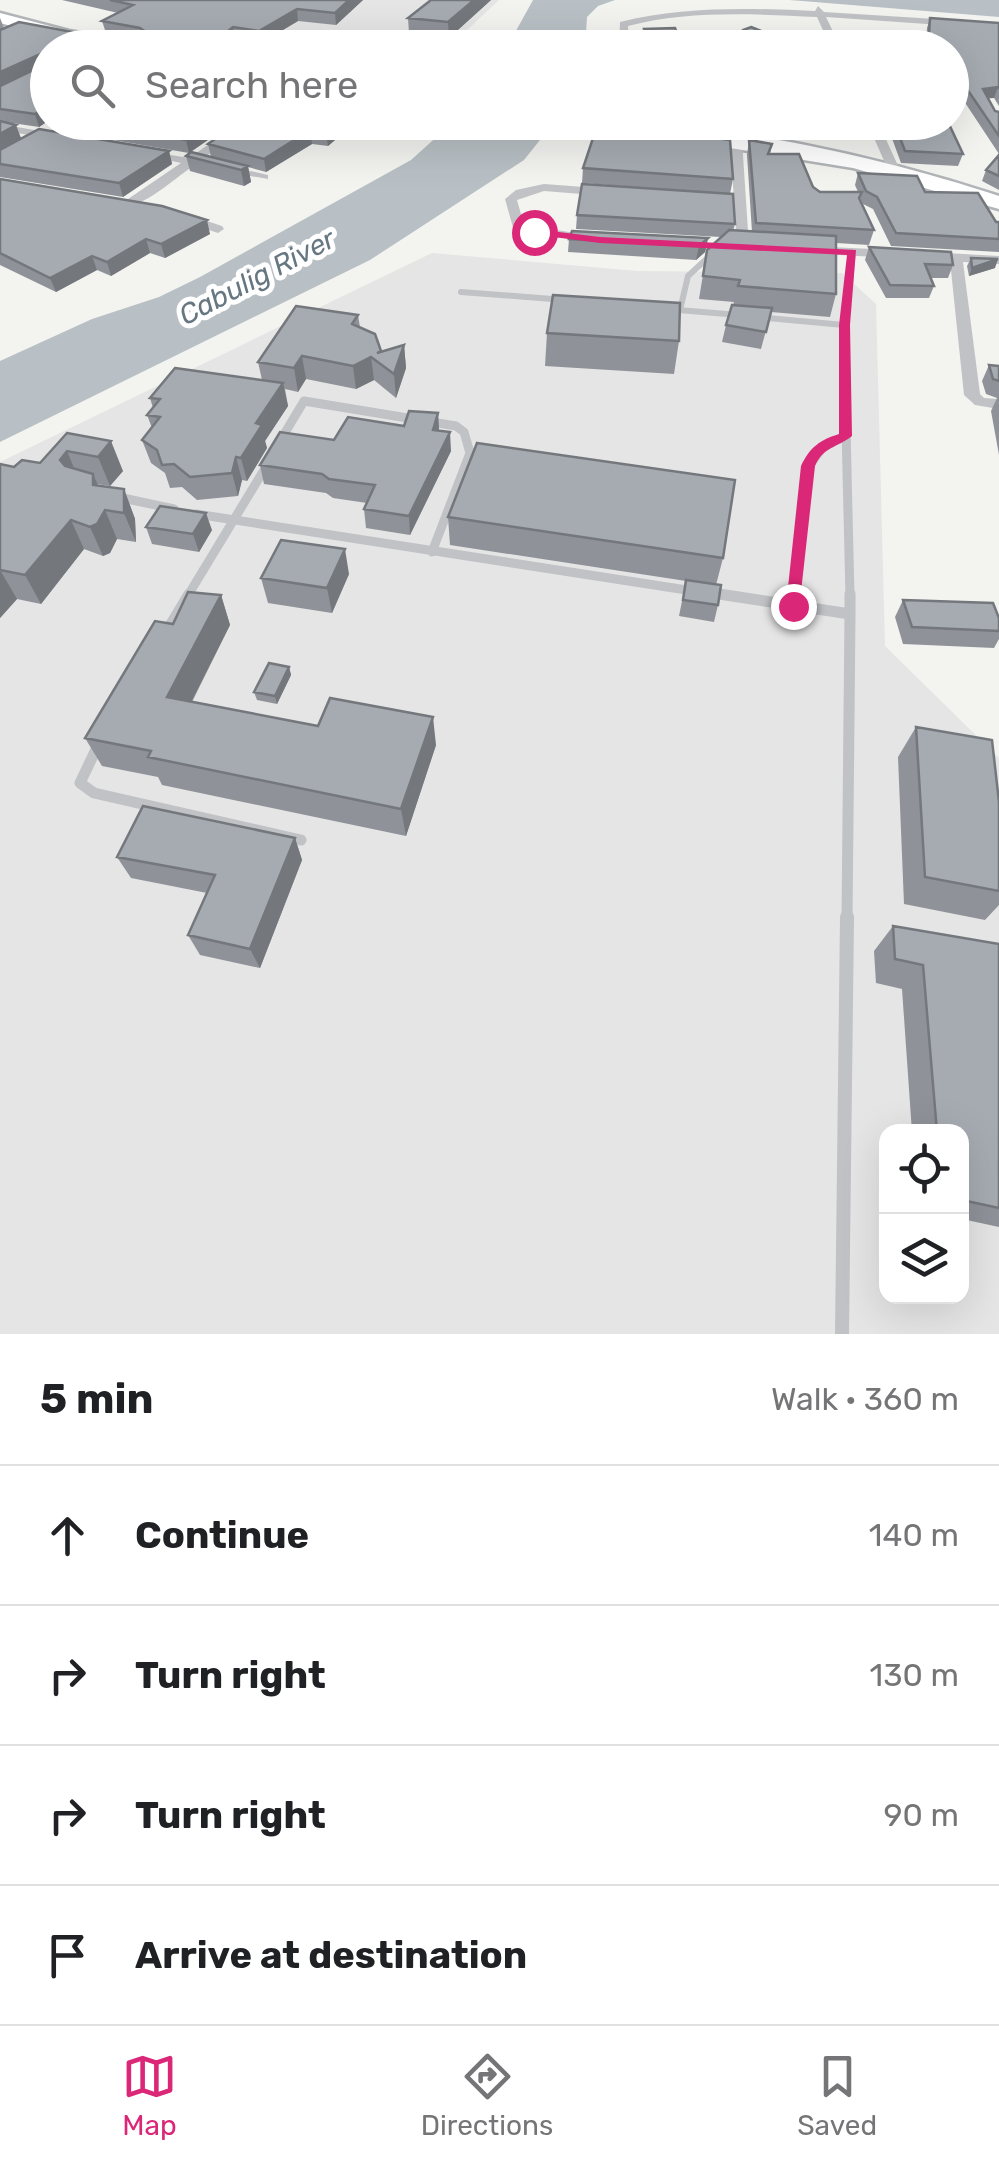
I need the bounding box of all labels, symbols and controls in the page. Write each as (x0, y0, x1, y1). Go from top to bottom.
search box (30, 30, 969, 140)
icon: search (65, 58, 120, 113)
text: Search here (145, 62, 358, 108)
route start (512, 210, 558, 256)
water label: Cabulig River (173, 221, 342, 332)
route end (771, 584, 817, 630)
map controls (879, 1124, 969, 1304)
button: locate (879, 1124, 969, 1214)
button: layers (879, 1214, 969, 1304)
text: 5 min (40, 1374, 154, 1424)
text: Walk · 360 m (771, 1380, 959, 1418)
icon: ahead (40, 1508, 95, 1563)
text: Continue (135, 1512, 309, 1558)
text: 140 m (869, 1516, 959, 1554)
icon: right (40, 1648, 95, 1703)
text: Turn right (135, 1652, 326, 1698)
text: 130 m (869, 1656, 959, 1694)
icon: right (40, 1788, 95, 1843)
text: Turn right (135, 1792, 326, 1838)
text: 90 m (883, 1796, 959, 1834)
icon: arrive (40, 1928, 95, 1983)
text: Arrive at destination (135, 1932, 527, 1978)
tab: Map (122, 2049, 177, 2142)
tab: Directions (421, 2049, 553, 2142)
tab: Saved (797, 2049, 877, 2142)

